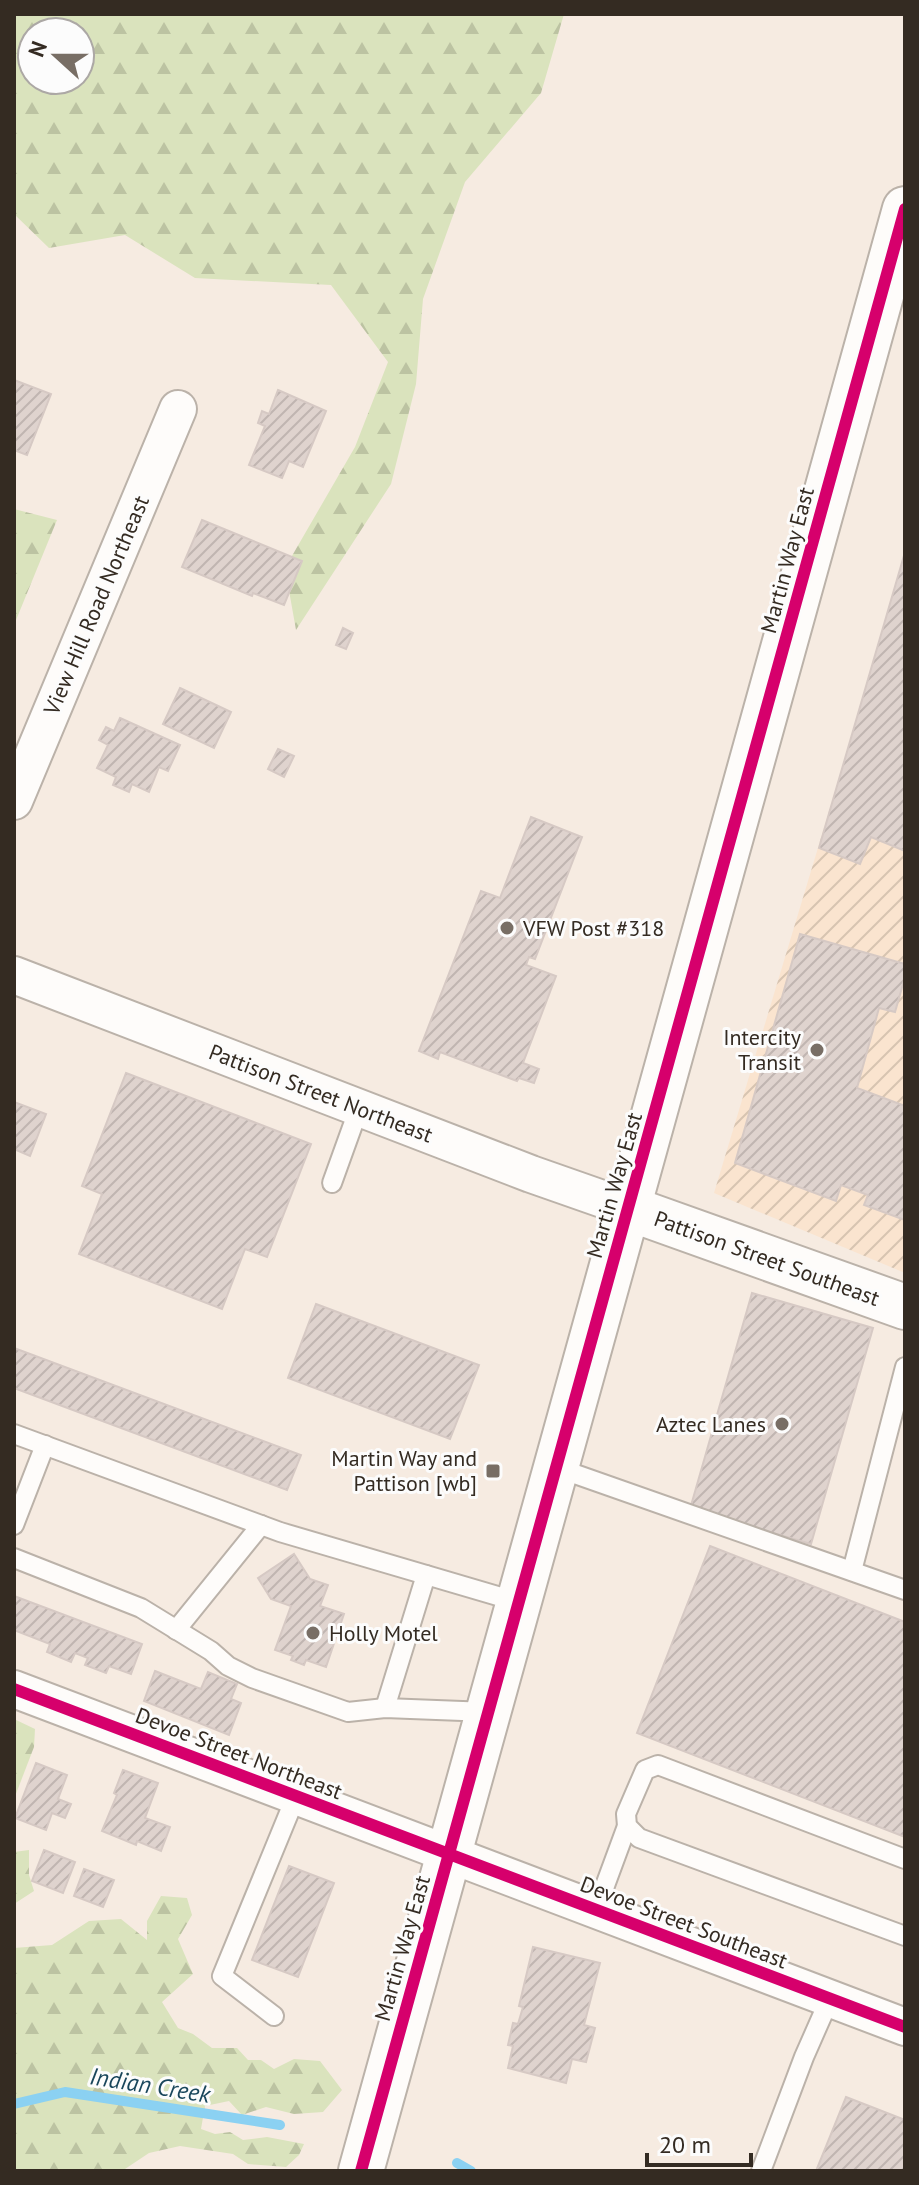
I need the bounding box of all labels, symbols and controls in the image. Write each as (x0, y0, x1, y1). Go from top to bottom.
north arrow (16, 16, 96, 96)
text: N (22, 37, 53, 61)
street label: Martin Way East (754, 483, 820, 636)
street label: View Hill Road Northeast (37, 491, 155, 720)
place label: VFW Post #318 (522, 914, 664, 942)
marker: VFW Post #318 (498, 919, 516, 937)
place label: Intercity Transit (723, 1023, 802, 1076)
street label: Pattison Street Northeast (205, 1037, 437, 1149)
marker: Intercity Transit (808, 1041, 826, 1059)
street label: Martin Way East (580, 1108, 648, 1261)
street label: Pattison Street Southeast (650, 1204, 884, 1312)
place label: Aztec Lanes (656, 1410, 766, 1438)
marker: Aztec Lanes (773, 1415, 791, 1433)
place label: Martin Way and Pattison [wb] (331, 1444, 477, 1497)
marker: Martin Way and Pattison [wb] (484, 1462, 502, 1480)
place label: Holly Motel (329, 1619, 438, 1647)
marker: Holly Motel (304, 1624, 322, 1642)
street label: Devoe Street Northeast (132, 1701, 347, 1806)
street label: Devoe Street Southeast (576, 1870, 792, 1975)
street label: Martin Way East (368, 1871, 436, 2024)
water label: Indian Creek (88, 2060, 214, 2110)
scale bar (647, 2117, 751, 2167)
text: 20 m (659, 2129, 711, 2160)

